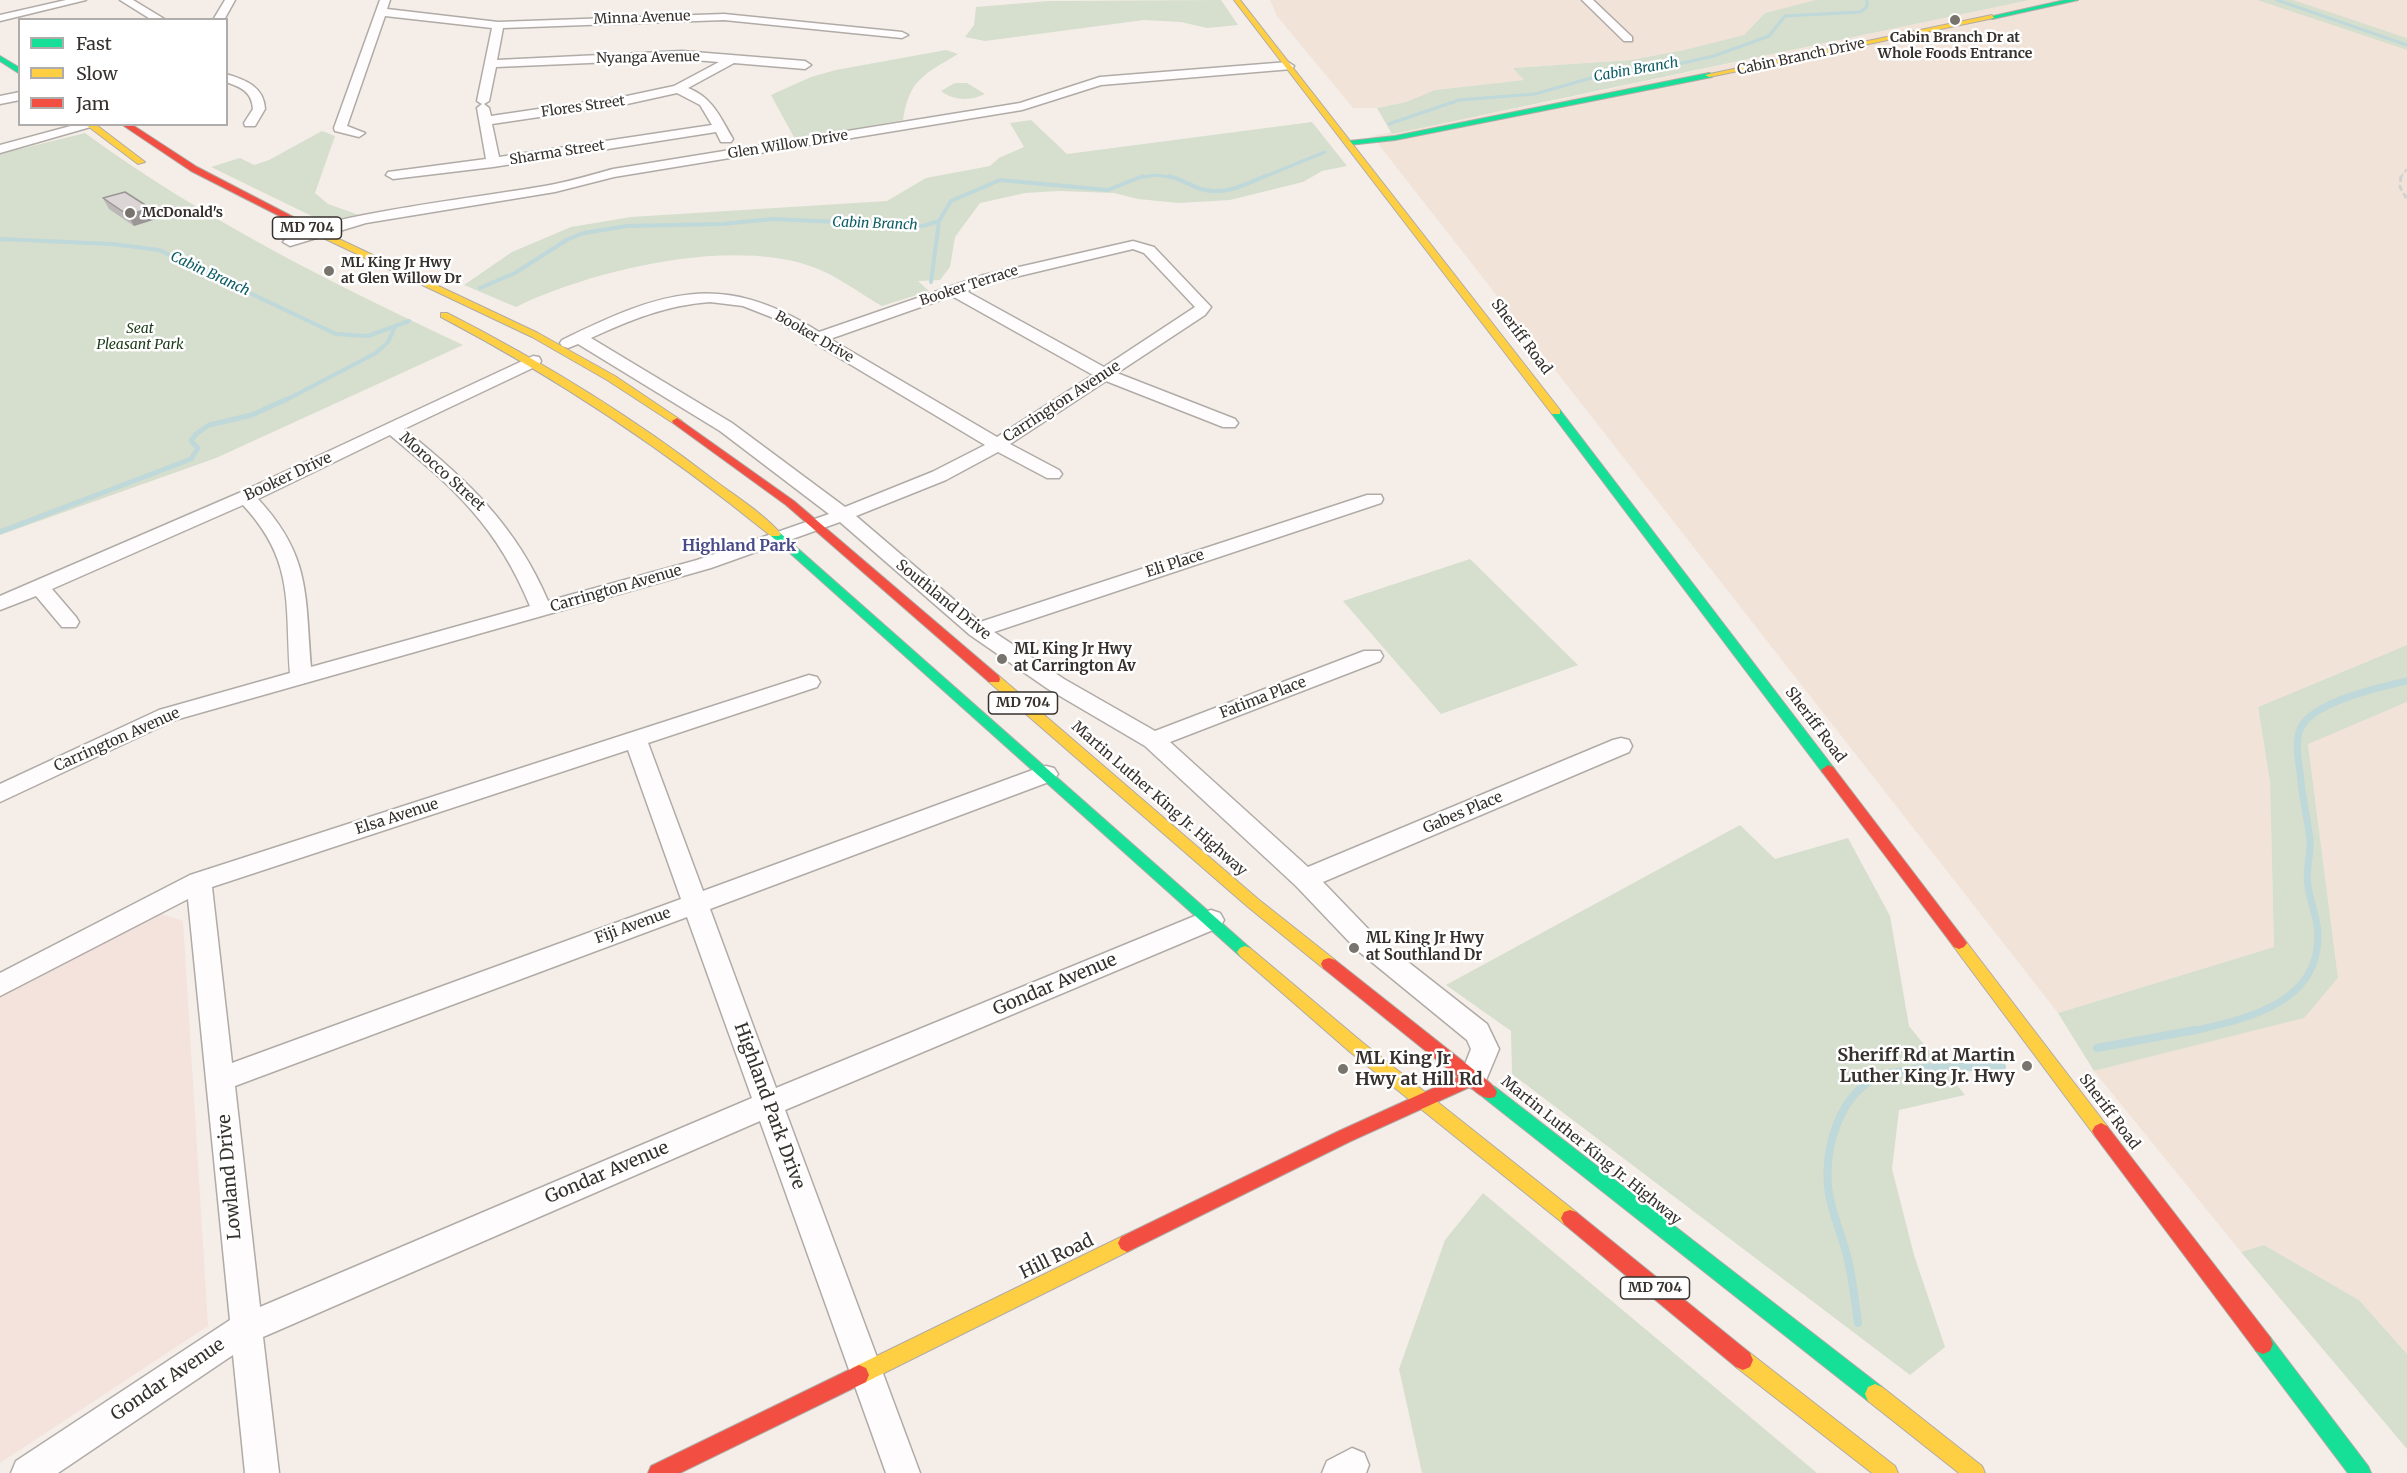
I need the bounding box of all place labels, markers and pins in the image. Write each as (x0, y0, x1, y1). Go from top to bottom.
marker: Cabin Branch Dr at Whole Foods Entrance (1948, 13, 1962, 27)
place label: Cabin Branch Dr at Whole Foods Entrance (1878, 30, 2032, 62)
place label: McDonald's (142, 205, 223, 221)
marker: McDonald's (123, 206, 137, 220)
place label: ML King Jr Hwy at Glen Willow Dr (341, 255, 462, 288)
marker: ML King Jr Hwy at Glen Willow Dr (322, 264, 336, 278)
place label: ML King Jr Hwy at Carrington Av (1014, 641, 1136, 676)
marker: ML King Jr Hwy at Carrington Av (995, 652, 1009, 666)
place label: ML King Jr Hwy at Southland Dr (1366, 930, 1484, 965)
marker: ML King Jr Hwy at Southland Dr (1347, 941, 1361, 955)
place label: Sheriff Rd at Martin Luther King Jr. Hwy (1837, 1045, 2015, 1088)
place label: ML King Jr Hwy at Hill Rd (1355, 1048, 1483, 1090)
marker: Sheriff Rd at Martin Luther King Jr. Hwy (2020, 1059, 2034, 1073)
marker: ML King Jr Hwy at Hill Rd (1336, 1062, 1350, 1076)

